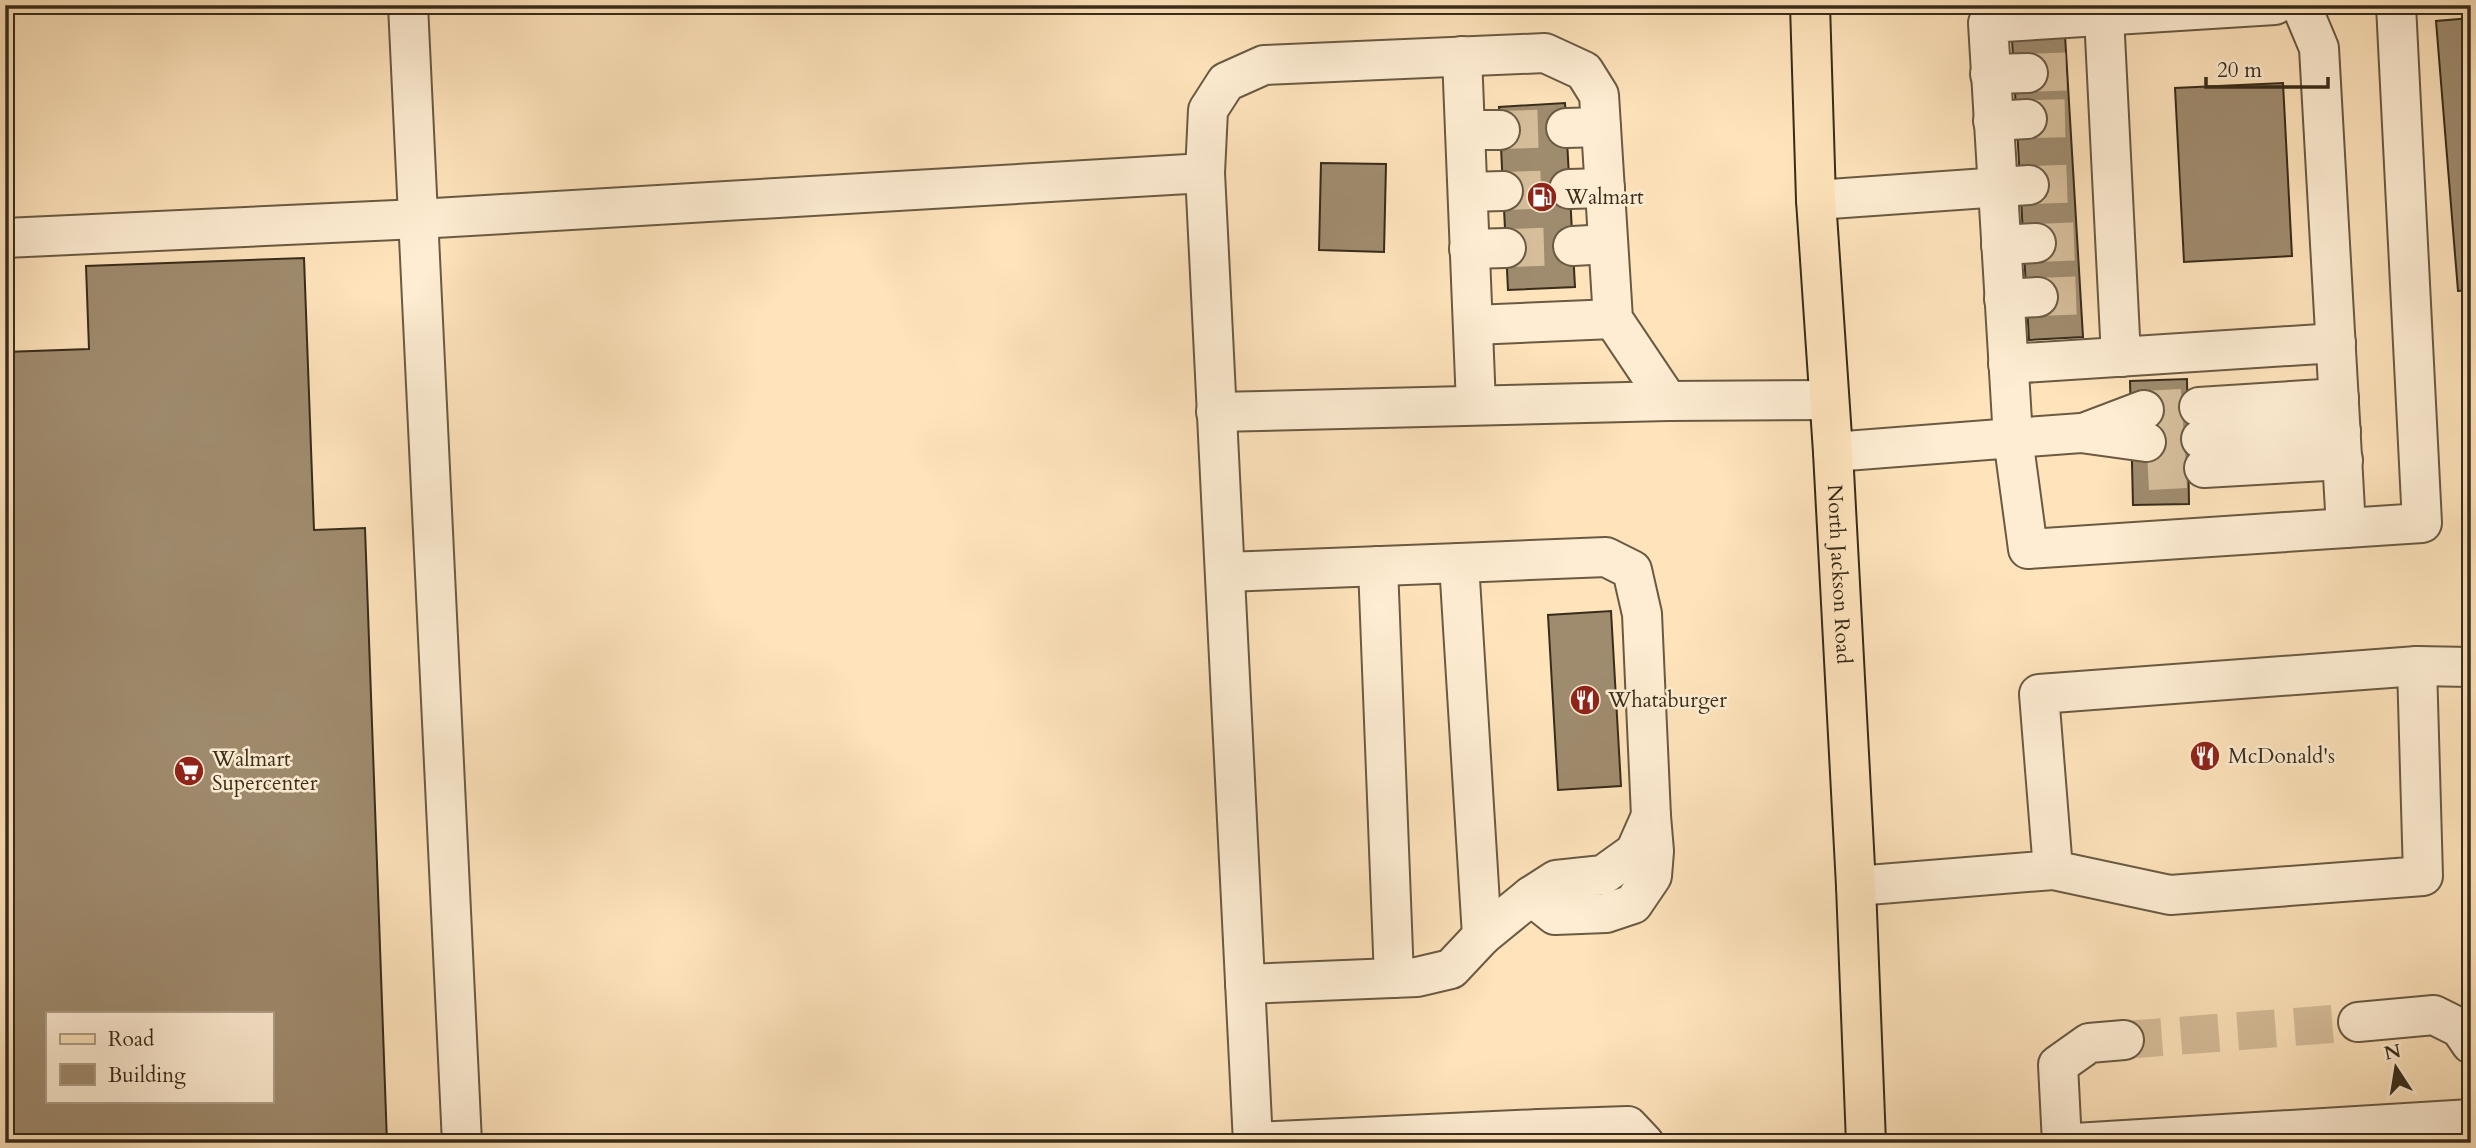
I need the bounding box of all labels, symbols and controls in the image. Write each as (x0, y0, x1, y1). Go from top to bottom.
scale bar (2206, 46, 2329, 90)
text: 20 m (2217, 56, 2262, 85)
fuel station icon: Walmart (1525, 180, 1559, 214)
place label: Walmart (1564, 183, 1644, 212)
street label: North Jackson Road (1820, 484, 1858, 665)
restaurant icon: Whataburger (1568, 683, 1602, 717)
place label: Whataburger (1607, 686, 1727, 715)
restaurant icon: McDonald's (2188, 739, 2222, 773)
place label: McDonald's (2228, 742, 2335, 771)
place label: Walmart Supercenter (211, 745, 318, 798)
supermarket icon: Walmart Supercenter (172, 754, 206, 788)
legend (46, 1012, 273, 1102)
text: Road (108, 1025, 154, 1054)
north arrow (2360, 1032, 2430, 1102)
text: N (2382, 1038, 2404, 1067)
text: Building (108, 1061, 186, 1090)

